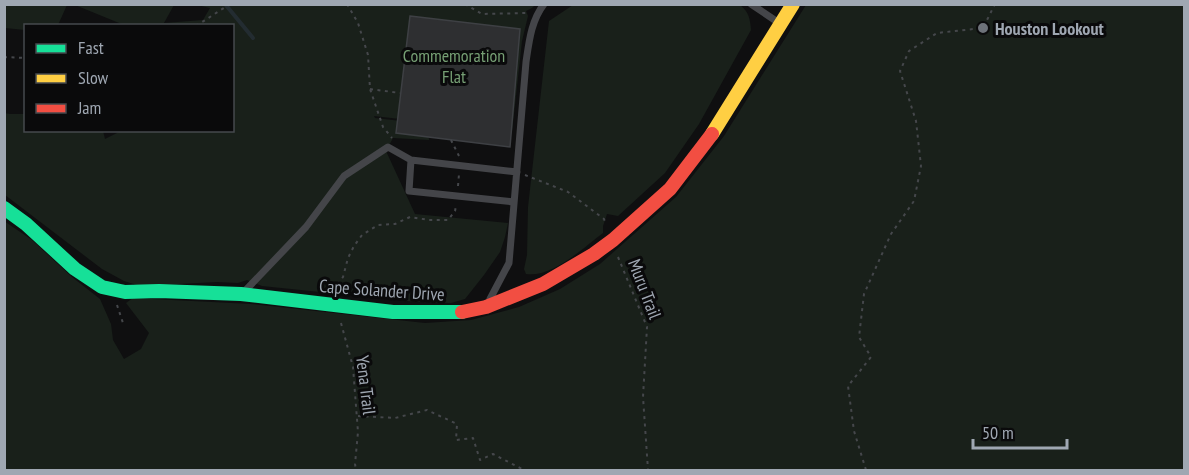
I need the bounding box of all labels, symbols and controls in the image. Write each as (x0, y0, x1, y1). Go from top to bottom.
place label: Houston Lookout (995, 17, 1104, 40)
marker: Houston Lookout (976, 21, 990, 35)
legend (24, 24, 234, 132)
text: Fast (78, 36, 104, 59)
park label: Commemoration Flat (403, 44, 505, 88)
text: Slow (78, 66, 109, 89)
text: Jam (77, 96, 101, 119)
street label: Muru Trail (623, 256, 667, 323)
street label: Cape Solander Drive (318, 274, 446, 306)
street label: Yena Trail (351, 354, 381, 417)
scale bar (973, 412, 1068, 450)
text: 50 m (982, 421, 1014, 444)

